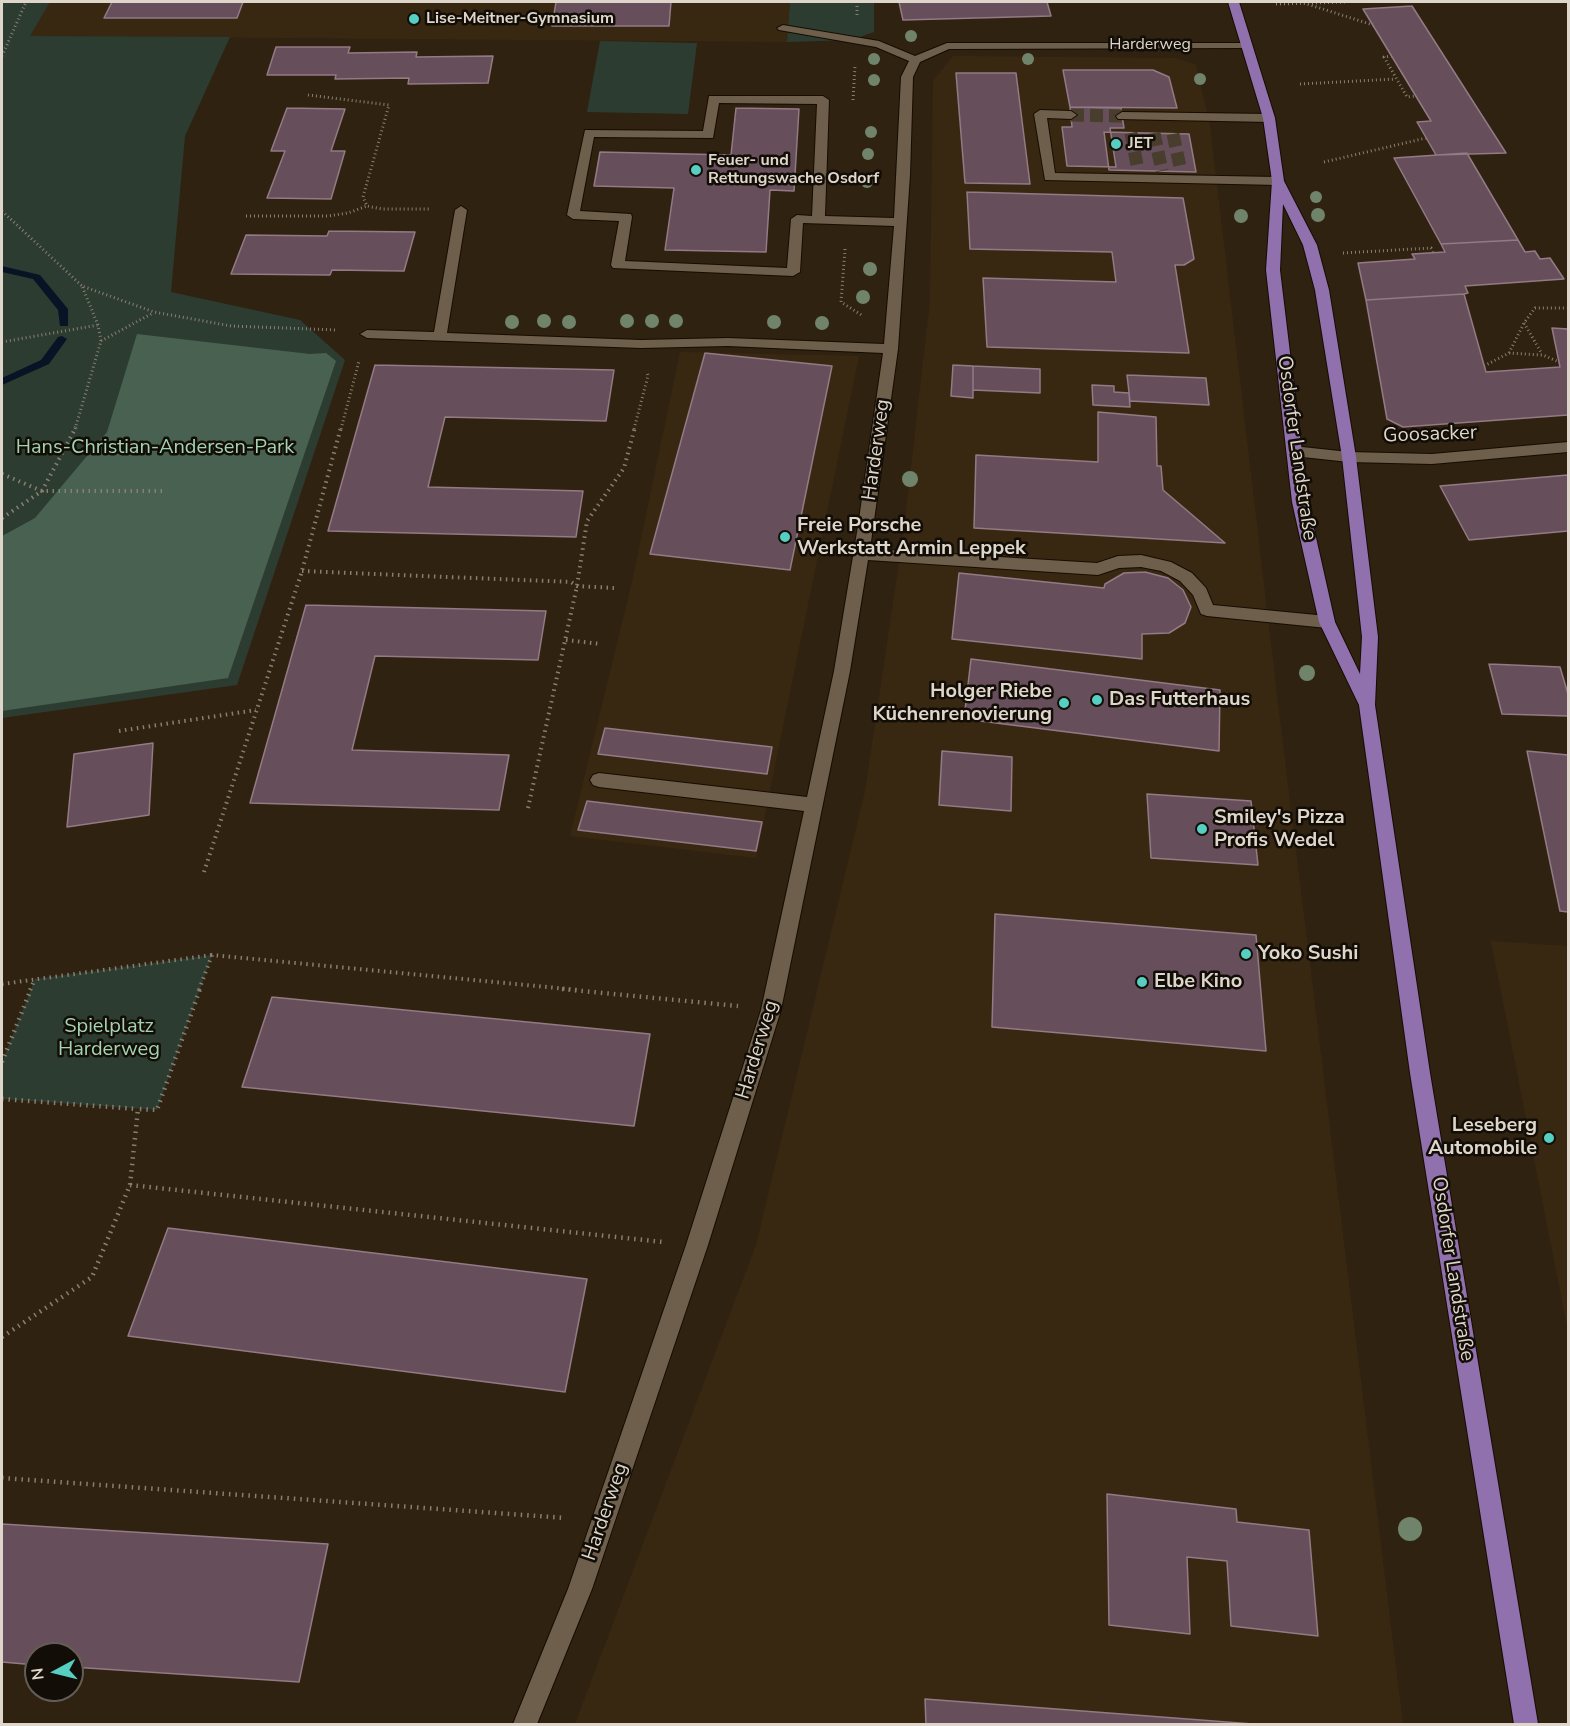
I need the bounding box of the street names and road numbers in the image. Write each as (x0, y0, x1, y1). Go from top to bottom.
street label: Harderweg (1109, 35, 1191, 55)
street label: Osdorfer Landstraße (1271, 354, 1321, 542)
street label: Harderweg (858, 398, 896, 502)
street label: Goosacker (1383, 421, 1477, 449)
street label: Harderweg (732, 998, 784, 1102)
street label: Osdorfer Landstraße (1426, 1175, 1478, 1363)
street label: Harderweg (578, 1460, 634, 1564)

